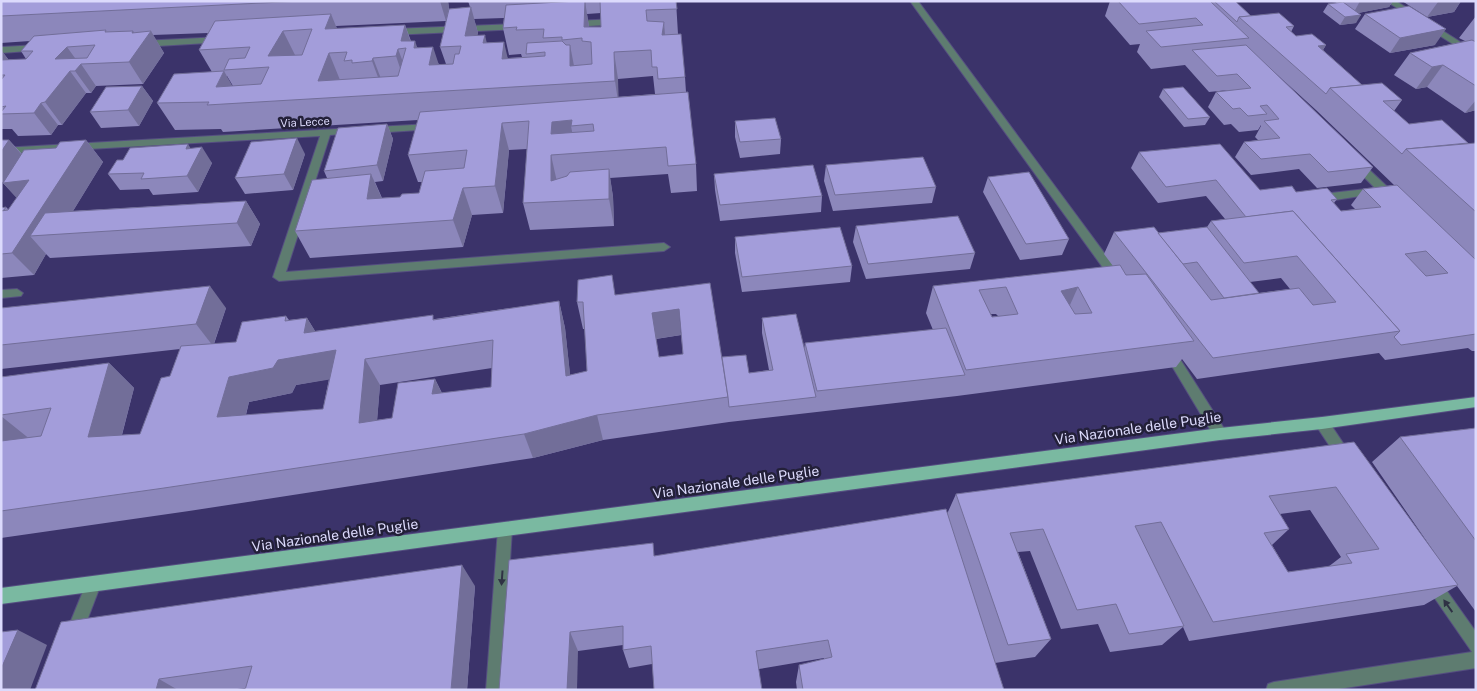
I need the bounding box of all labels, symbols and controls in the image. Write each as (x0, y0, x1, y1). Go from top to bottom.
street label: Via Lecce (280, 115, 330, 129)
street label: Via Nazionale delle Puglie (1054, 408, 1222, 448)
street label: Via Nazionale delle Puglie (652, 462, 820, 502)
street label: Via Nazionale delle Puglie (251, 515, 419, 555)
one-way arrow (497, 570, 505, 586)
one-way arrow (1443, 599, 1453, 612)

